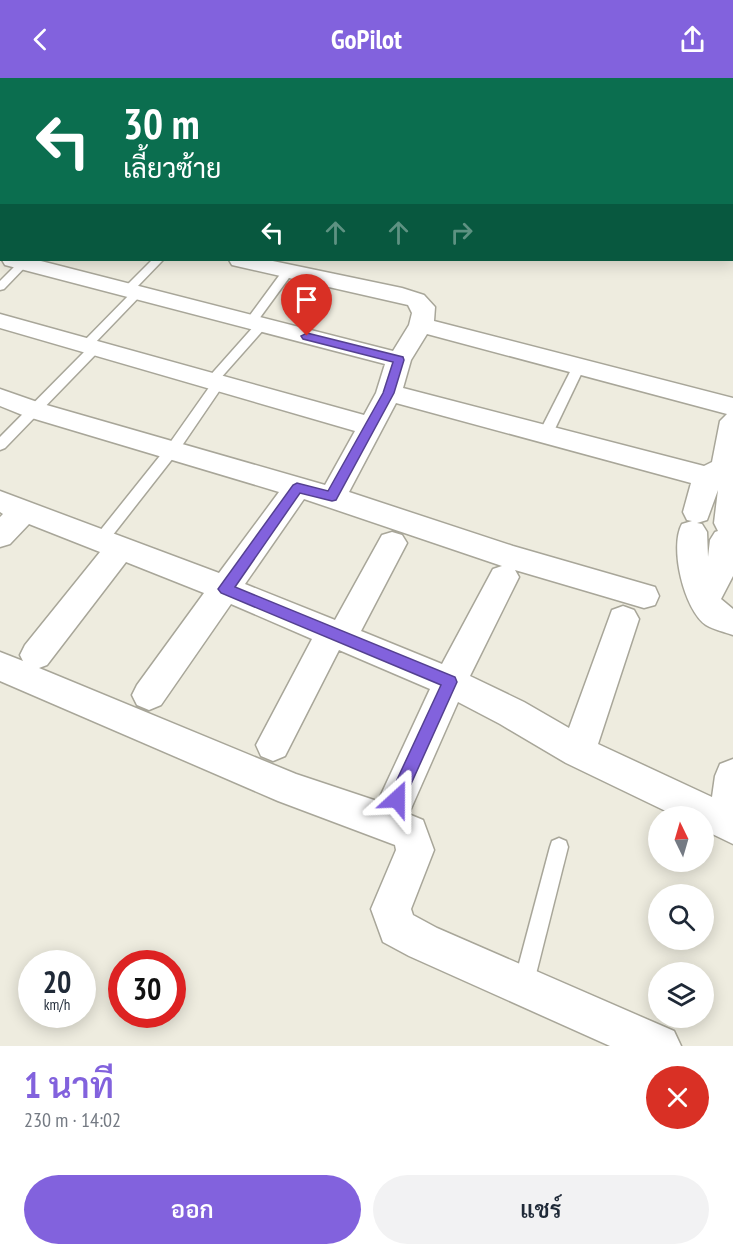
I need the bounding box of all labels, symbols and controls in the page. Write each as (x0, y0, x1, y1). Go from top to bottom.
text: GoPilot (331, 22, 402, 56)
icon: back (24, 23, 57, 56)
icon: share (676, 23, 709, 56)
text: 30 m (123, 96, 200, 151)
icon: left (24, 102, 102, 180)
text: เลี้ยวซ้าย (123, 151, 221, 185)
icon: left (256, 216, 289, 249)
icon: ahead (319, 216, 352, 249)
icon: ahead (382, 216, 415, 249)
icon: right (445, 216, 478, 249)
pin (281, 274, 332, 336)
icon: arrive (290, 283, 323, 316)
position arrow (365, 767, 429, 831)
north arrow (648, 806, 714, 872)
map controls (648, 806, 714, 1028)
button: search (648, 884, 714, 950)
speed limit sign: 30 (108, 950, 186, 1028)
text: 20 (43, 962, 71, 1001)
button: layers (648, 962, 714, 1028)
text: km/h (44, 995, 70, 1014)
text: 1 นาที (24, 1061, 114, 1108)
button: close (646, 1066, 709, 1129)
text: 230 m · 14:02 (24, 1107, 121, 1133)
button: ออก (24, 1175, 361, 1244)
button: แชร์ (373, 1175, 709, 1244)

